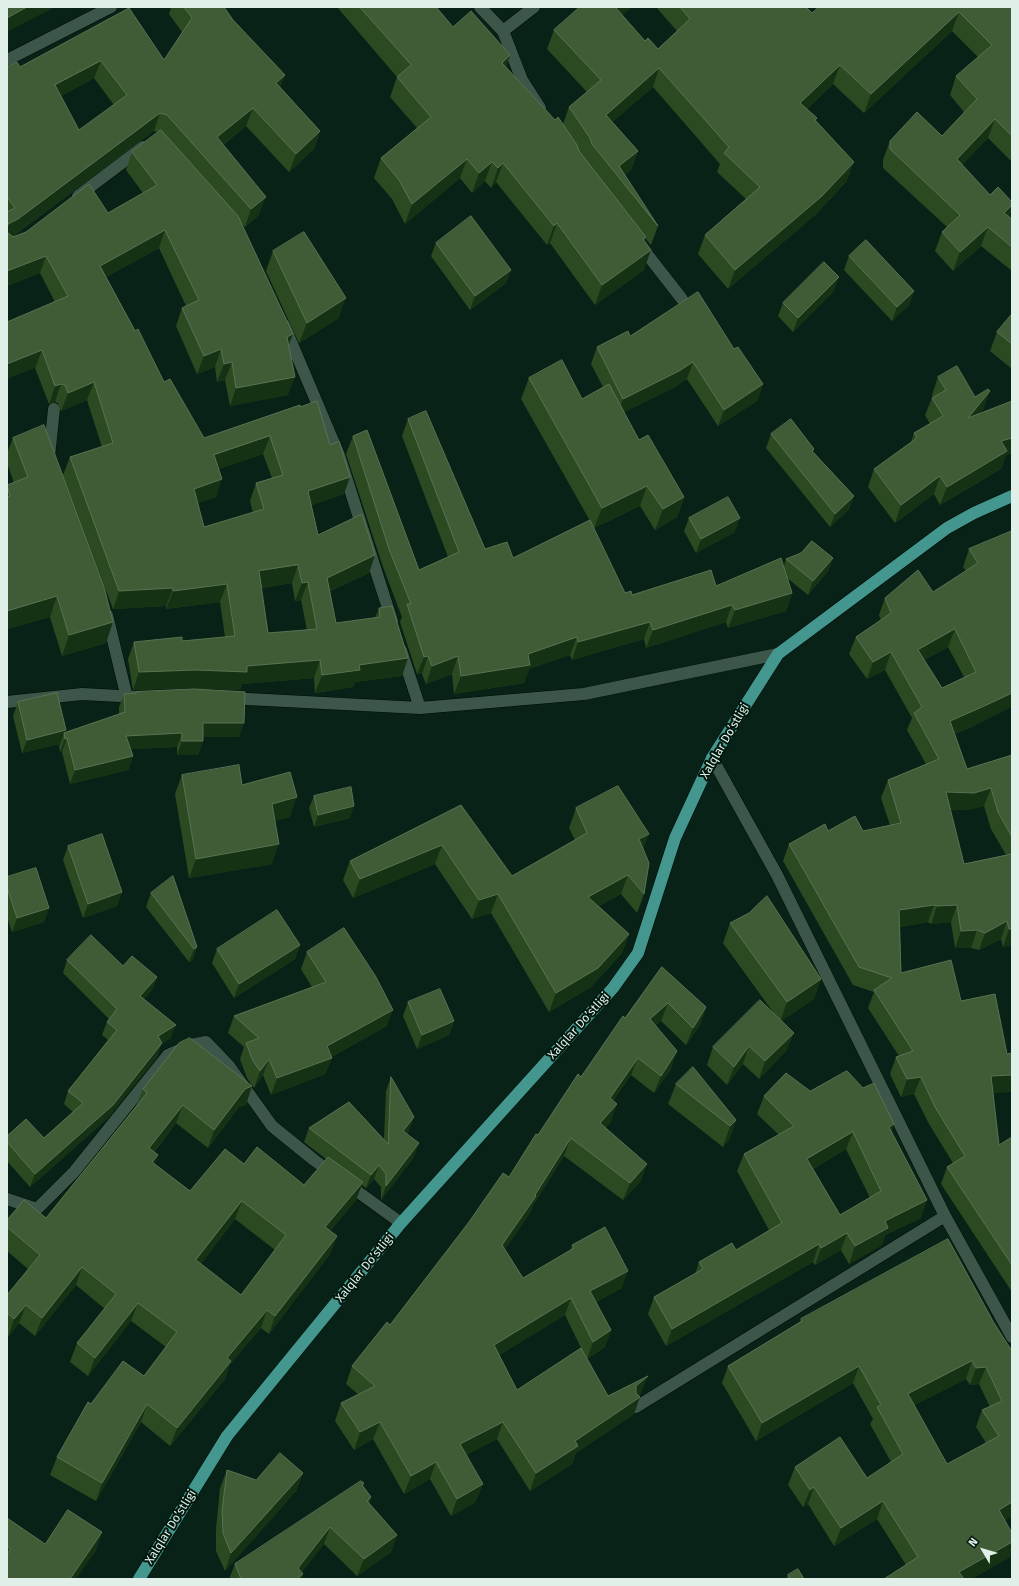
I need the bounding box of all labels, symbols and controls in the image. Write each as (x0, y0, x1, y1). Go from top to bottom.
street label: Xalqlar Do’stligi (698, 701, 752, 781)
street label: Xalqlar Do’stligi (545, 990, 613, 1062)
street label: Xalqlar Do’stligi (333, 1231, 397, 1305)
street label: Xalqlar Do’stligi (142, 1487, 200, 1567)
north arrow (963, 1530, 1003, 1570)
text: N (966, 1535, 981, 1549)

